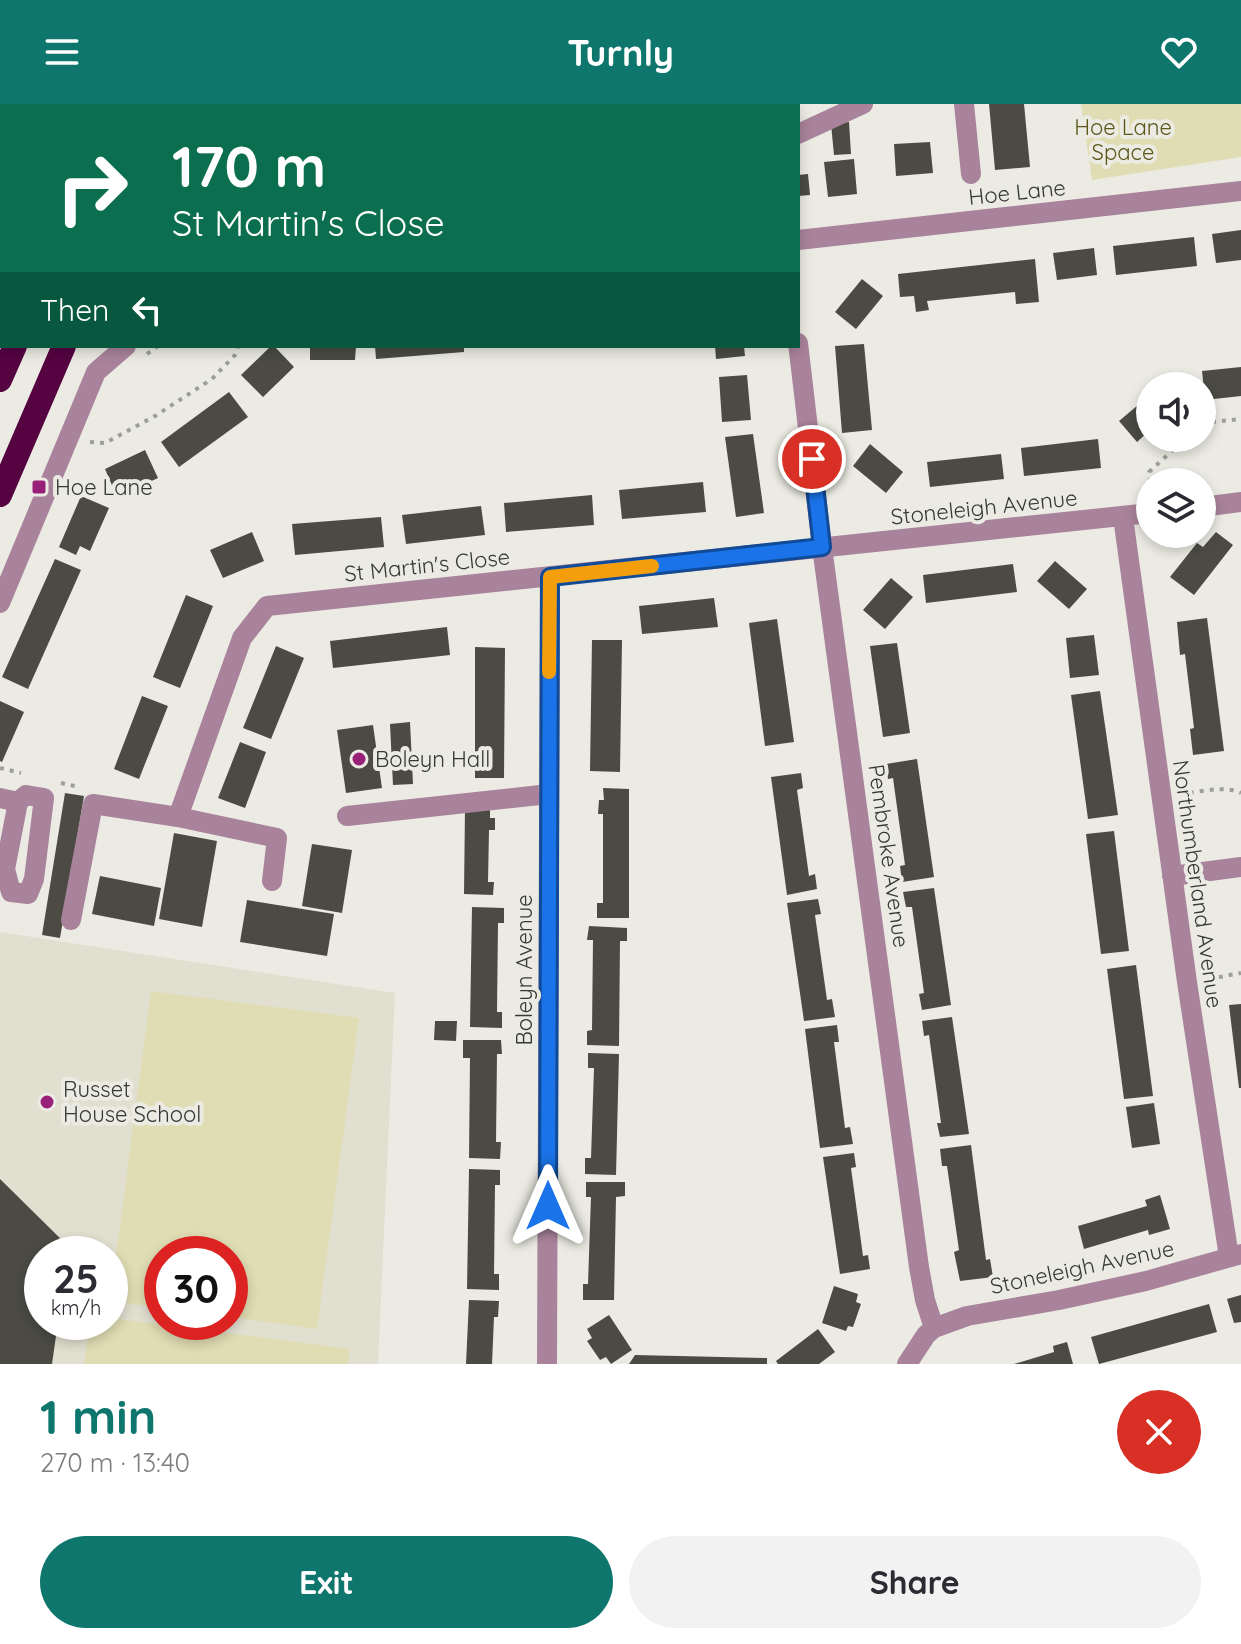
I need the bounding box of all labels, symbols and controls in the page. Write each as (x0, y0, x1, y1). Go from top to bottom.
icon: menu (40, 30, 84, 74)
text: Turnly (567, 30, 674, 75)
icon: heart (1157, 30, 1201, 74)
park label: Hoe Lane Space (1074, 113, 1172, 166)
text: 170 m (172, 131, 326, 201)
icon: right (40, 136, 144, 240)
street label: Hoe Lane (967, 173, 1067, 211)
text: St Martin's Close (172, 200, 444, 245)
icon: left (125, 288, 169, 332)
text: Then (40, 291, 109, 329)
map controls (1136, 372, 1216, 548)
button: sound (1136, 372, 1216, 452)
pin (778, 425, 846, 493)
icon: arrive (790, 437, 834, 481)
button: layers (1136, 468, 1216, 548)
place label: Hoe Lane (55, 473, 153, 501)
marker: Hoe Lane (30, 478, 48, 496)
street label: Stoneleigh Avenue (889, 483, 1079, 531)
street label: St Martin's Close (343, 542, 511, 588)
place label: Boleyn Hall (375, 745, 490, 773)
marker: Boleyn Hall (350, 750, 368, 768)
street label: Northumberland Avenue (1167, 758, 1229, 1010)
street label: Pembroke Avenue (862, 762, 916, 950)
street label: Boleyn Avenue (510, 894, 538, 1046)
place label: Russet House School (63, 1075, 201, 1128)
marker: Russet House School (38, 1093, 56, 1111)
position arrow (506, 1164, 590, 1248)
street label: Stoneleigh Avenue (987, 1234, 1177, 1300)
speed limit sign: 30 (144, 1236, 248, 1340)
text: 25 (53, 1253, 99, 1303)
text: km/h (51, 1295, 101, 1320)
text: 1 min (40, 1386, 156, 1446)
button: close (1117, 1390, 1201, 1474)
text: 270 m · 13:40 (40, 1446, 190, 1479)
button: Exit (40, 1536, 613, 1628)
button: Share (629, 1536, 1201, 1628)

